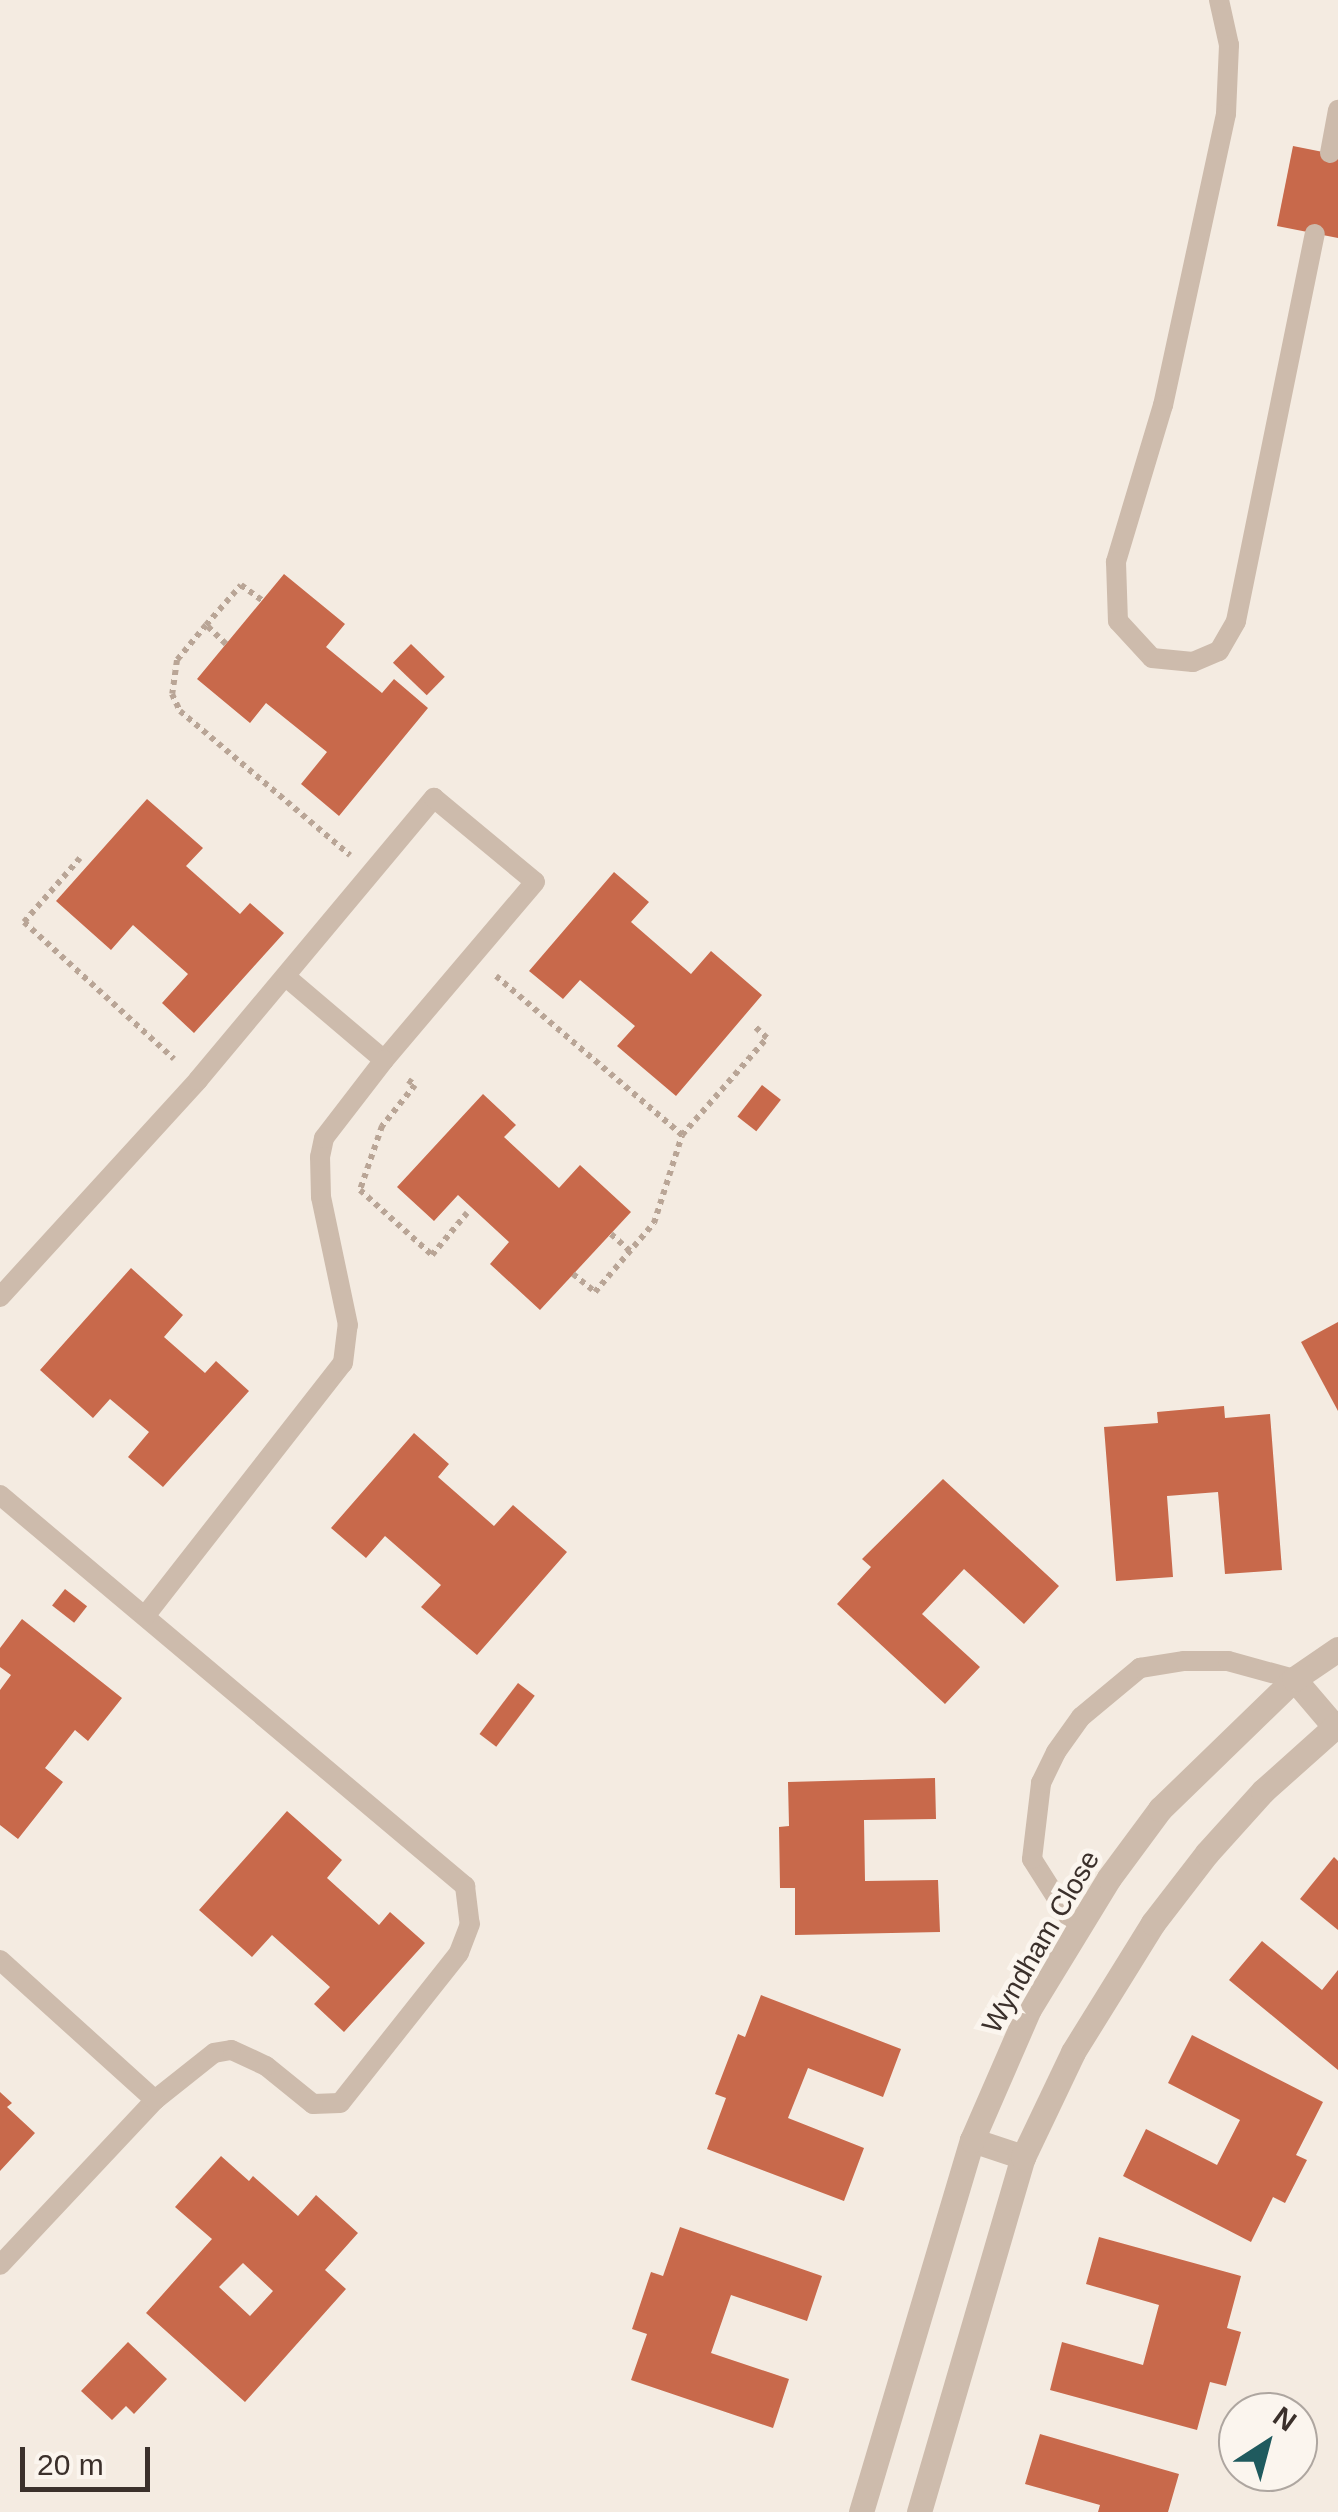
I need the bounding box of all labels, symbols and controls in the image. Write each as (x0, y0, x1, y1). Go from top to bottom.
street label: Wyndham Close (975, 1845, 1107, 2039)
north arrow (1218, 2392, 1318, 2492)
text: N (1267, 2400, 1302, 2437)
scale bar (25, 2427, 155, 2489)
text: 20 m (37, 2448, 104, 2481)

